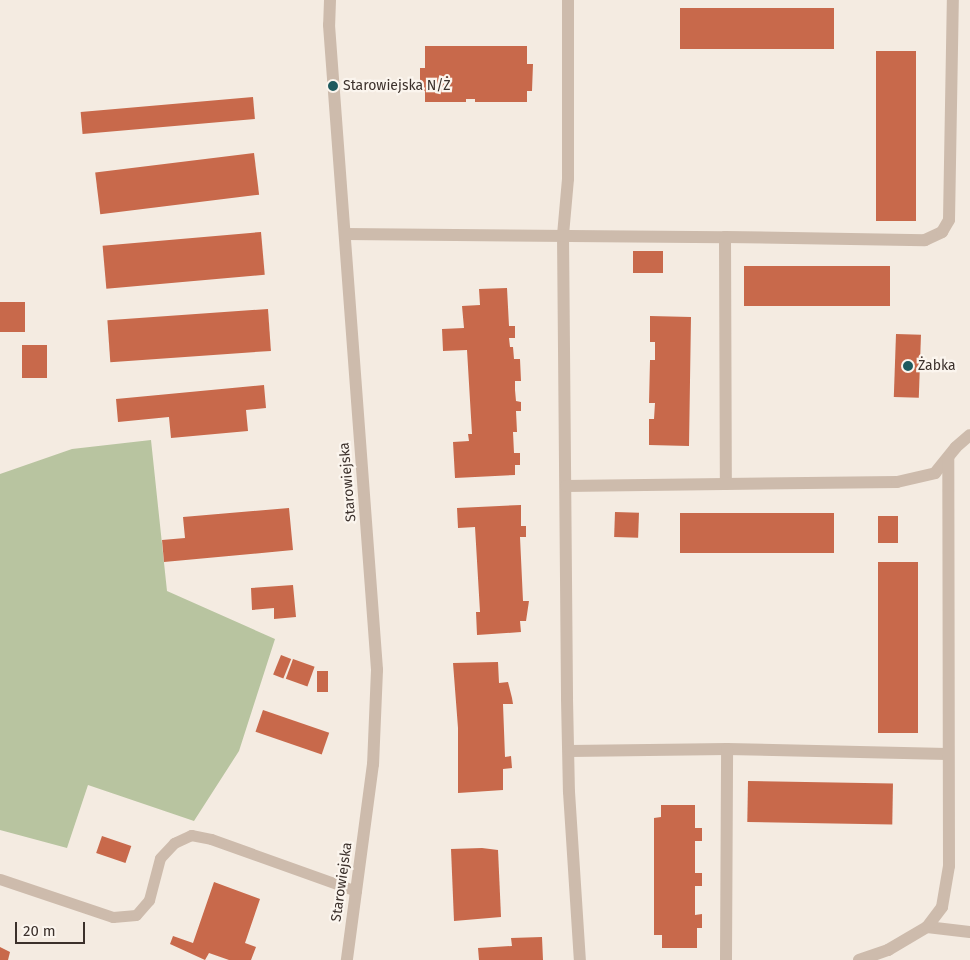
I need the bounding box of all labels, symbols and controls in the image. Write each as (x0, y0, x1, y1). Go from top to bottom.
place label: Starowiejska N/Ż (343, 78, 451, 94)
marker: Starowiejska N/Ż (327, 80, 339, 92)
place label: Żabka (918, 358, 956, 374)
marker: Żabka (902, 360, 914, 372)
street label: Starowiejska (336, 441, 360, 523)
street label: Starowiejska (328, 841, 356, 923)
scale bar (18, 912, 88, 944)
text: 20 m (23, 922, 56, 940)

